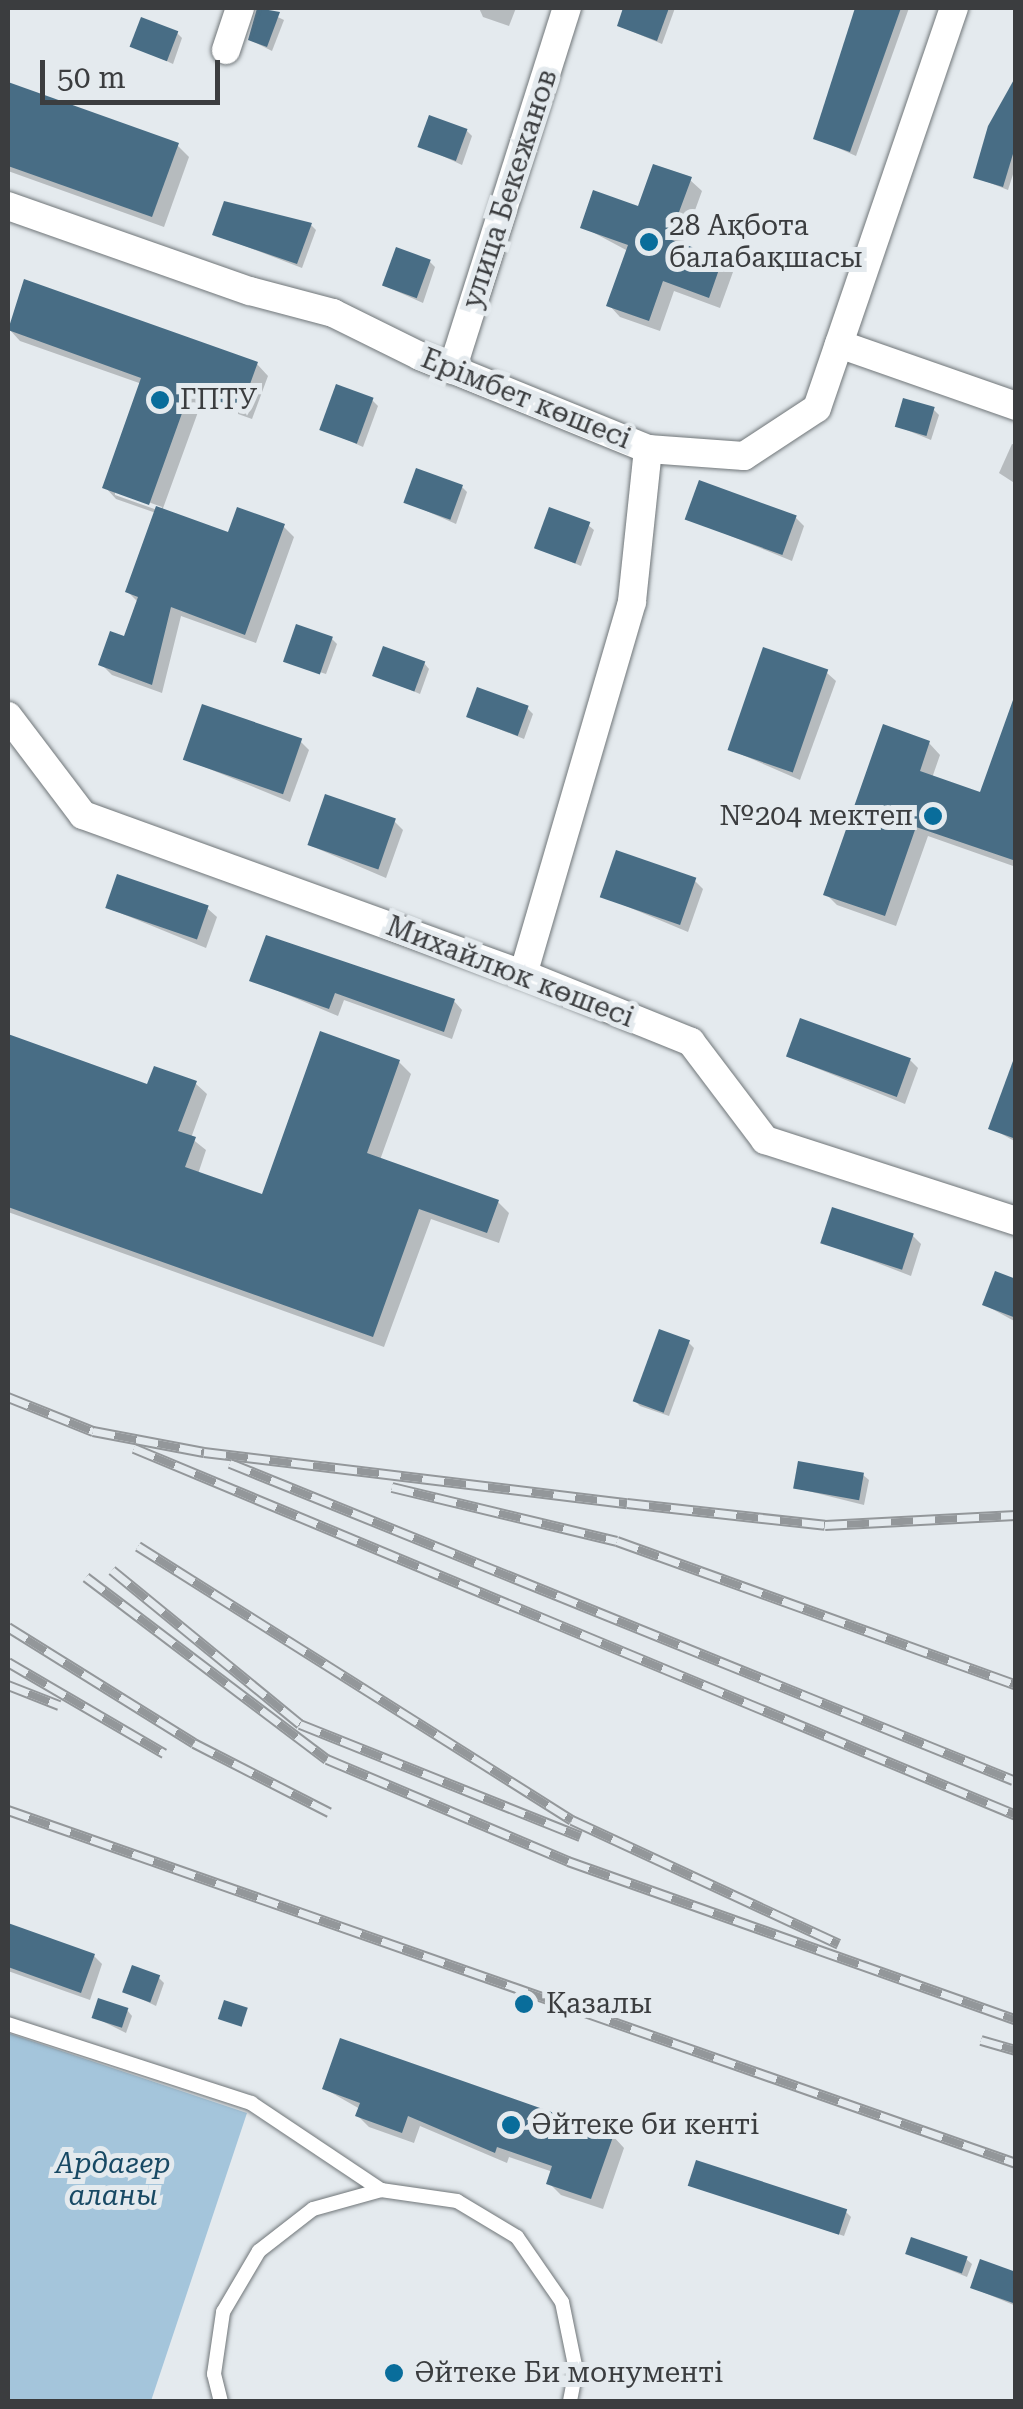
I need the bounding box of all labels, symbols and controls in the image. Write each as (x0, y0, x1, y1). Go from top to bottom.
scale bar (45, 40, 225, 102)
text: 50 m (57, 60, 126, 95)
street label: улица Бекежанов (456, 65, 564, 313)
place label: 28 Ақбота балабақшасы (669, 209, 863, 275)
marker: 28 Ақбота балабақшасы (638, 231, 660, 253)
street label: Ерімбет көшесі (416, 342, 636, 456)
place label: ГПТУ (180, 383, 257, 417)
marker: ГПТУ (149, 389, 171, 411)
place label: №204 мектеп (719, 799, 913, 833)
marker: №204 мектеп (922, 805, 944, 827)
street label: Михайлюк көшесі (382, 909, 638, 1035)
place label: Қазалы (546, 1987, 652, 2021)
marker: Қазалы (511, 1991, 537, 2017)
place label: Әйтеке би кенті (531, 2108, 759, 2142)
marker: Әйтеке би кенті (500, 2114, 522, 2136)
park label: Ардагер аланы (56, 2147, 170, 2213)
place label: Əйтеке Би монументі (414, 2356, 723, 2390)
marker: Əйтеке Би монументі (383, 2362, 405, 2384)

